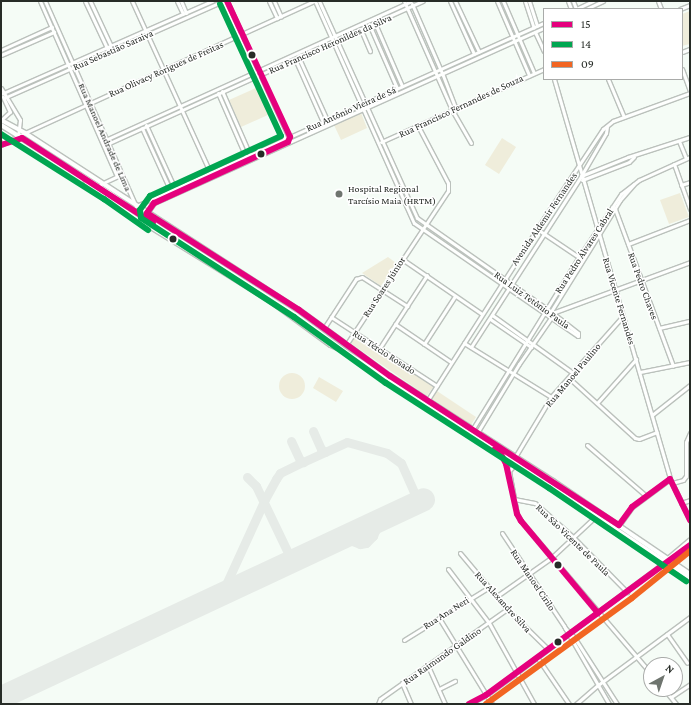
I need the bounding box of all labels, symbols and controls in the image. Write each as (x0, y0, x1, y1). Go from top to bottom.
legend (543, 8, 683, 80)
street label: Rua Francisco Heronildes da Silva (267, 11, 393, 77)
text: 15 (581, 17, 591, 31)
street label: Rua Sebastião Saraiva (71, 27, 155, 73)
text: 14 (581, 37, 591, 51)
street label: Rua Olivacy Rorigues de Freitas (107, 38, 225, 100)
unlabelled marker (247, 50, 257, 60)
text: 09 (581, 57, 594, 71)
street label: Rua Francisco Fernandes de Souza (397, 72, 525, 140)
street label: Rua Manoel Andrade de Lima (76, 81, 134, 193)
street label: Rua Antônio Vieira de Sá (304, 84, 398, 134)
unlabelled marker (256, 149, 266, 159)
street label: Avenida Aldemir Fernandes (508, 170, 580, 268)
place label: Hospital Regional Tarcísio Maia (HRTM) (348, 182, 436, 206)
marker: Hospital Regional Tarcísio Maia (HRTM) (333, 188, 345, 200)
street label: Rua Pedro Álvares Cabral (552, 206, 616, 296)
unlabelled marker (168, 234, 178, 244)
street label: Rua Pedro Chaves (625, 251, 661, 321)
street label: Rua Soares Júnior (360, 254, 408, 320)
street label: Rua Vicente Fernandes (600, 256, 638, 346)
street label: Rua Luiz Tetônio Paula (492, 268, 572, 332)
street label: Rua Tércio Rosado (350, 327, 418, 377)
street label: Rua Manoel Paulino (543, 341, 603, 409)
street label: Rua São Vicente de Paula (533, 501, 613, 579)
street label: Rua Manoel Cirilo (508, 547, 558, 613)
unlabelled marker (553, 560, 563, 570)
street label: Rua Alexandre Silva (472, 569, 534, 635)
street label: Rua Ana Neri (421, 594, 471, 632)
street label: Rua Raimundo Galdino (401, 625, 483, 687)
unlabelled marker (553, 637, 563, 647)
north arrow (643, 657, 683, 697)
text: N (663, 662, 677, 676)

